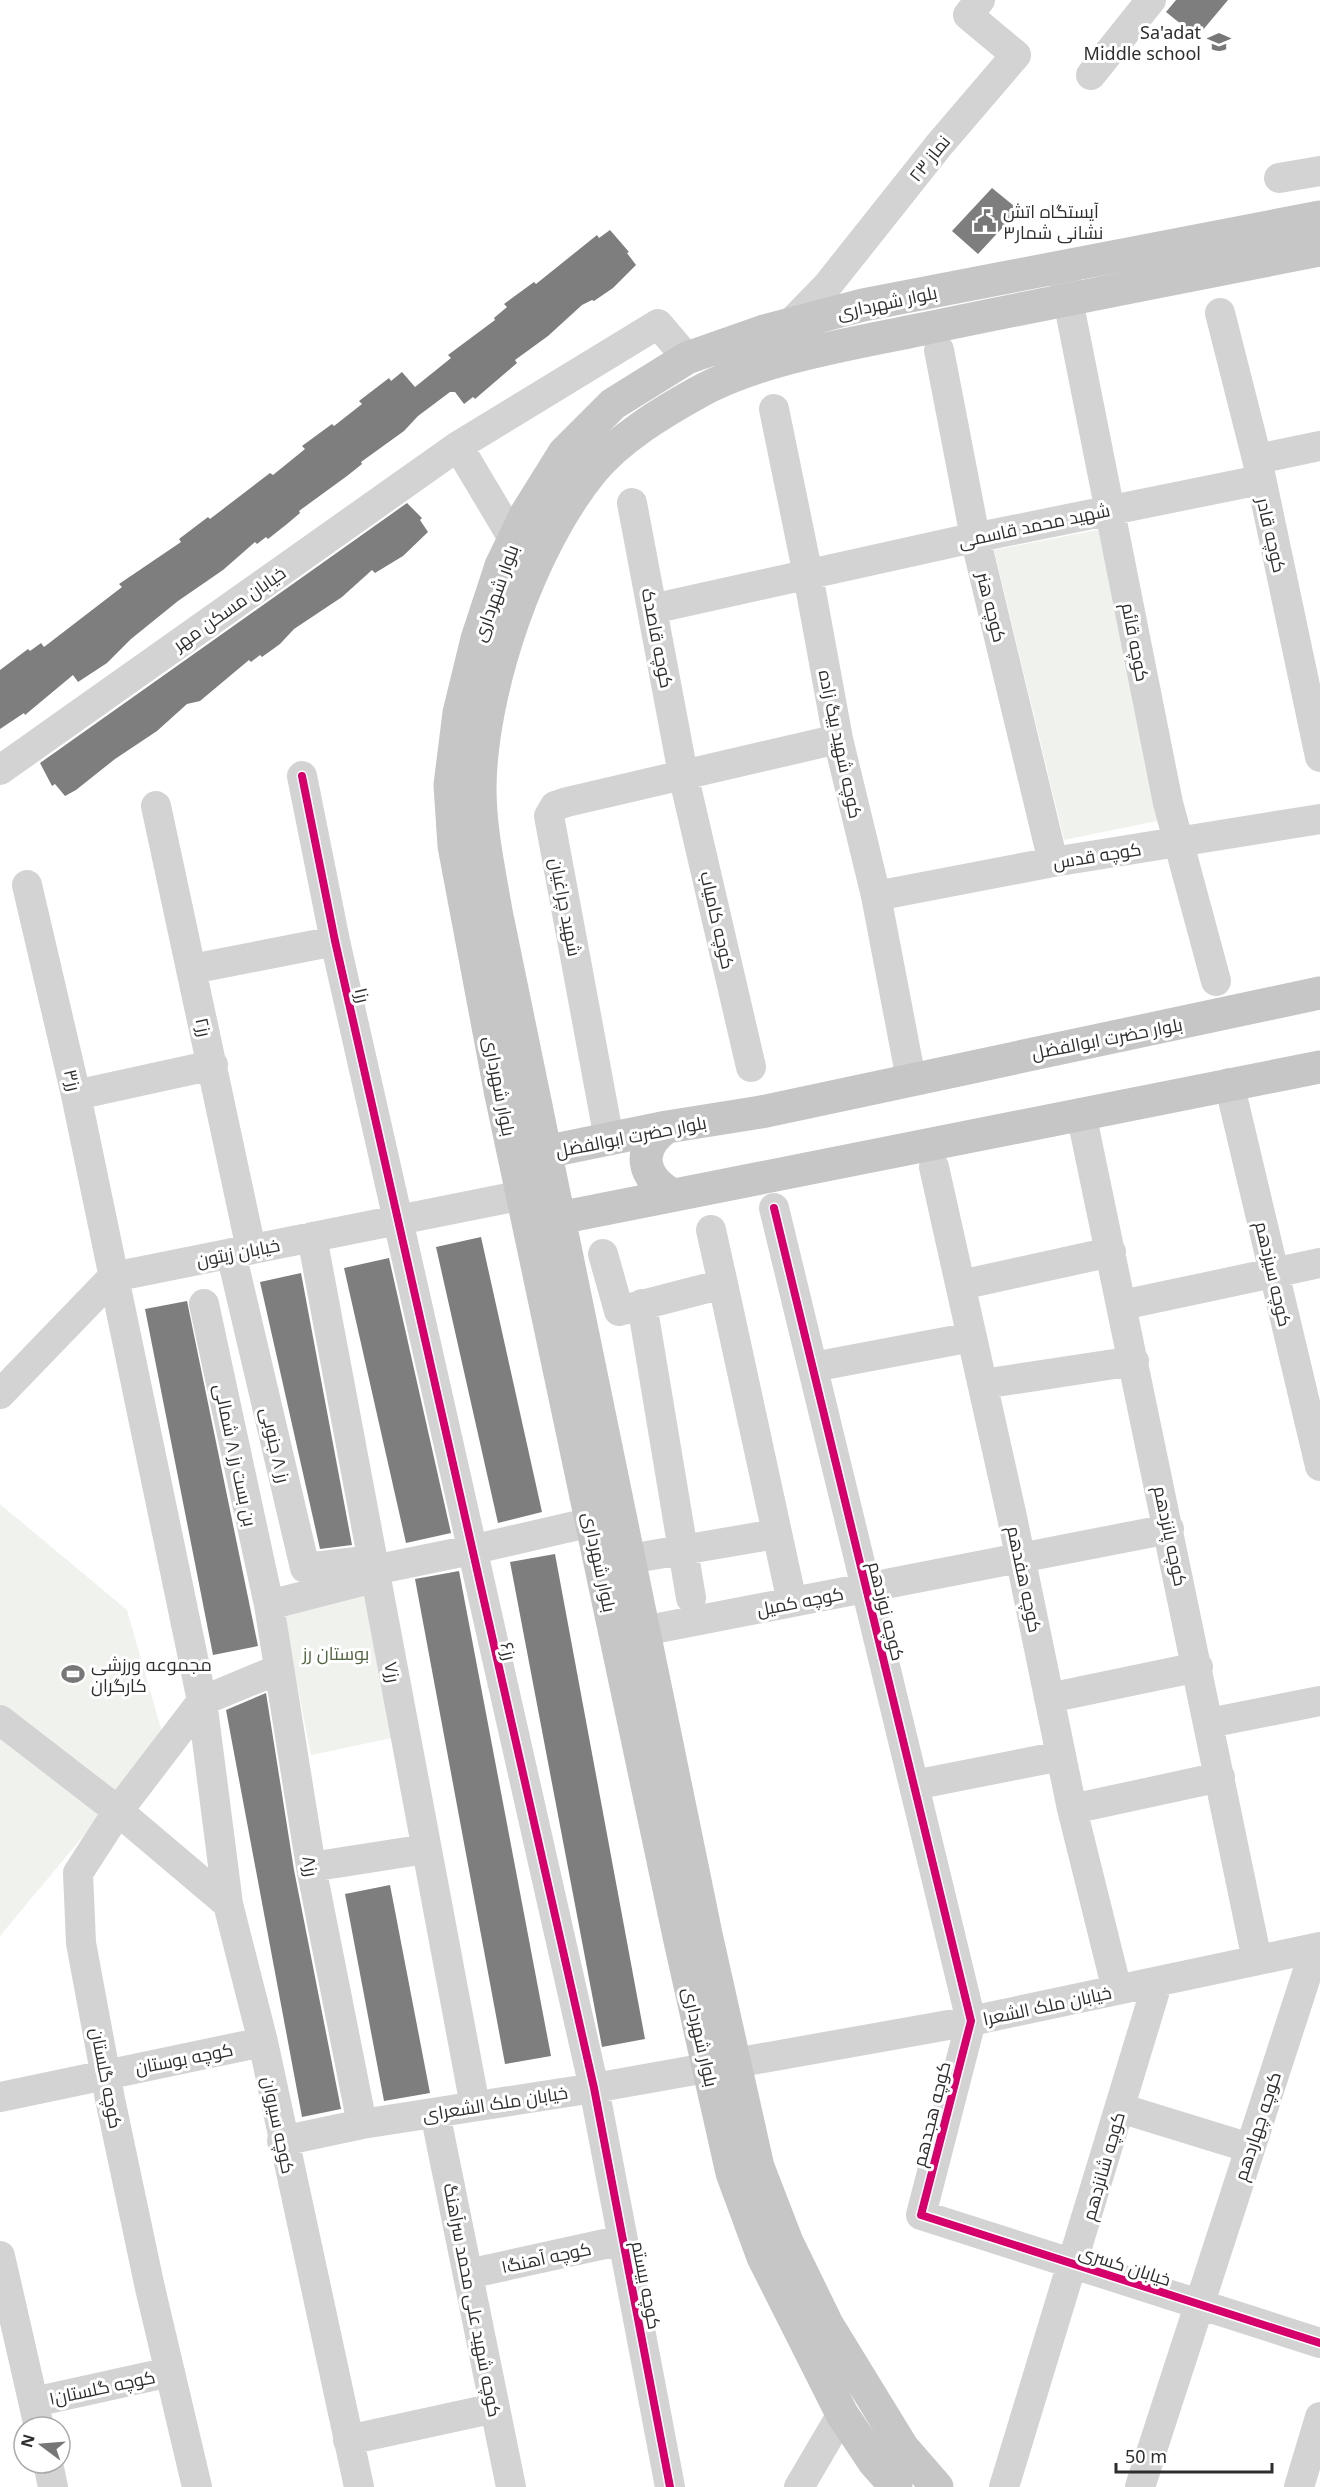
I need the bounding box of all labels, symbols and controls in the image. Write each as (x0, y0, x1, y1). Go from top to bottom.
place label: Sa'adat Middle school (1084, 20, 1201, 65)
school or university icon: Sa'adat Middle school (1206, 29, 1232, 55)
street label: نماز ۲۳ (903, 130, 955, 186)
place label: آیستگاه اتش نشانی شمار۳ (1003, 199, 1103, 244)
public building icon: آیستگاه اتش نشانی شمار۳ (972, 208, 998, 234)
street label: بلوار شهرداری (835, 280, 939, 324)
street label: کوچه قادر (1251, 494, 1292, 575)
street label: شهید محمد قاسمی (956, 497, 1112, 553)
street label: بلوار شهرداری (466, 541, 524, 645)
street label: خیابان مسکن مهر (167, 560, 290, 656)
street label: کوچه هنر (970, 568, 1012, 645)
street label: کوچه قاصدک (636, 586, 679, 690)
street label: کوچه قائم (1116, 601, 1155, 684)
street label: کوچه شهید بیگ زاده (813, 667, 868, 821)
street label: کوچه قدس (1051, 836, 1143, 875)
street label: شهید چراغیان (544, 856, 587, 958)
street label: کوچه کامیاب (694, 869, 741, 971)
street label: رز۱ (350, 985, 376, 1005)
street label: بلوار حضرت ابوالفضل (1029, 1012, 1185, 1064)
street label: رز۲ (190, 1015, 218, 1039)
street label: بلوار شهرداری (479, 1034, 521, 1138)
street label: رز۳ (59, 1067, 87, 1093)
street label: بلوار حضرت ابوالفضل (553, 1110, 709, 1162)
street label: کوچه سیزدهم (1249, 1219, 1298, 1329)
street label: خیابان زیتون (194, 1232, 282, 1272)
street label: بن بست رز ۸ شمالی (209, 1382, 263, 1528)
street label: رز ۸ جنوبی (256, 1405, 296, 1485)
street label: کوچه پانزدهم (1148, 1484, 1193, 1589)
street label: بلوار شهرداری (578, 1510, 622, 1614)
street label: کوچه هفدهم (1001, 1523, 1048, 1635)
street label: کوچه نوزدهم (862, 1559, 911, 1663)
street label: کوچه کمیل (755, 1581, 846, 1622)
street label: رز۶ (495, 1639, 523, 1663)
park label: بوستان رز (302, 1641, 369, 1665)
place label: مجموعه ورزشی کارگران (91, 1652, 212, 1697)
street label: رز۷ (379, 1660, 407, 1684)
sports icon: مجموعه ورزشی کارگران (60, 1661, 86, 1687)
street label: رز۸ (297, 1854, 325, 1878)
street label: خیابان ملک الشعرا (981, 1980, 1113, 2030)
street label: بلوار شهرداری (678, 1985, 724, 2089)
street label: کوچه گلستان (84, 2025, 129, 2131)
street label: کوچه بوستان (133, 2037, 235, 2080)
street label: کوچه هجدهم (906, 2059, 957, 2169)
street label: کوچه چهاردهم (1228, 2068, 1287, 2184)
street label: کوچه سیروان (256, 2074, 301, 2176)
street label: خیابان ملک الشعرای (421, 2080, 569, 2126)
street label: کوچه شانزدهم (1076, 2109, 1131, 2223)
street label: کوچه شهید علی محمد سرآهنگ (438, 2181, 507, 2419)
street label: کوچه آهنگ۱ (499, 2236, 593, 2279)
street label: کوچه بیستم (626, 2239, 667, 2331)
street label: خیابان کسری (1076, 2239, 1174, 2291)
street label: کوچه گلستان۱ (47, 2364, 158, 2411)
north arrow (12, 2415, 72, 2475)
text: N (15, 2432, 40, 2450)
scale bar (1116, 2436, 1272, 2474)
text: 50 m (1125, 2444, 1167, 2468)

